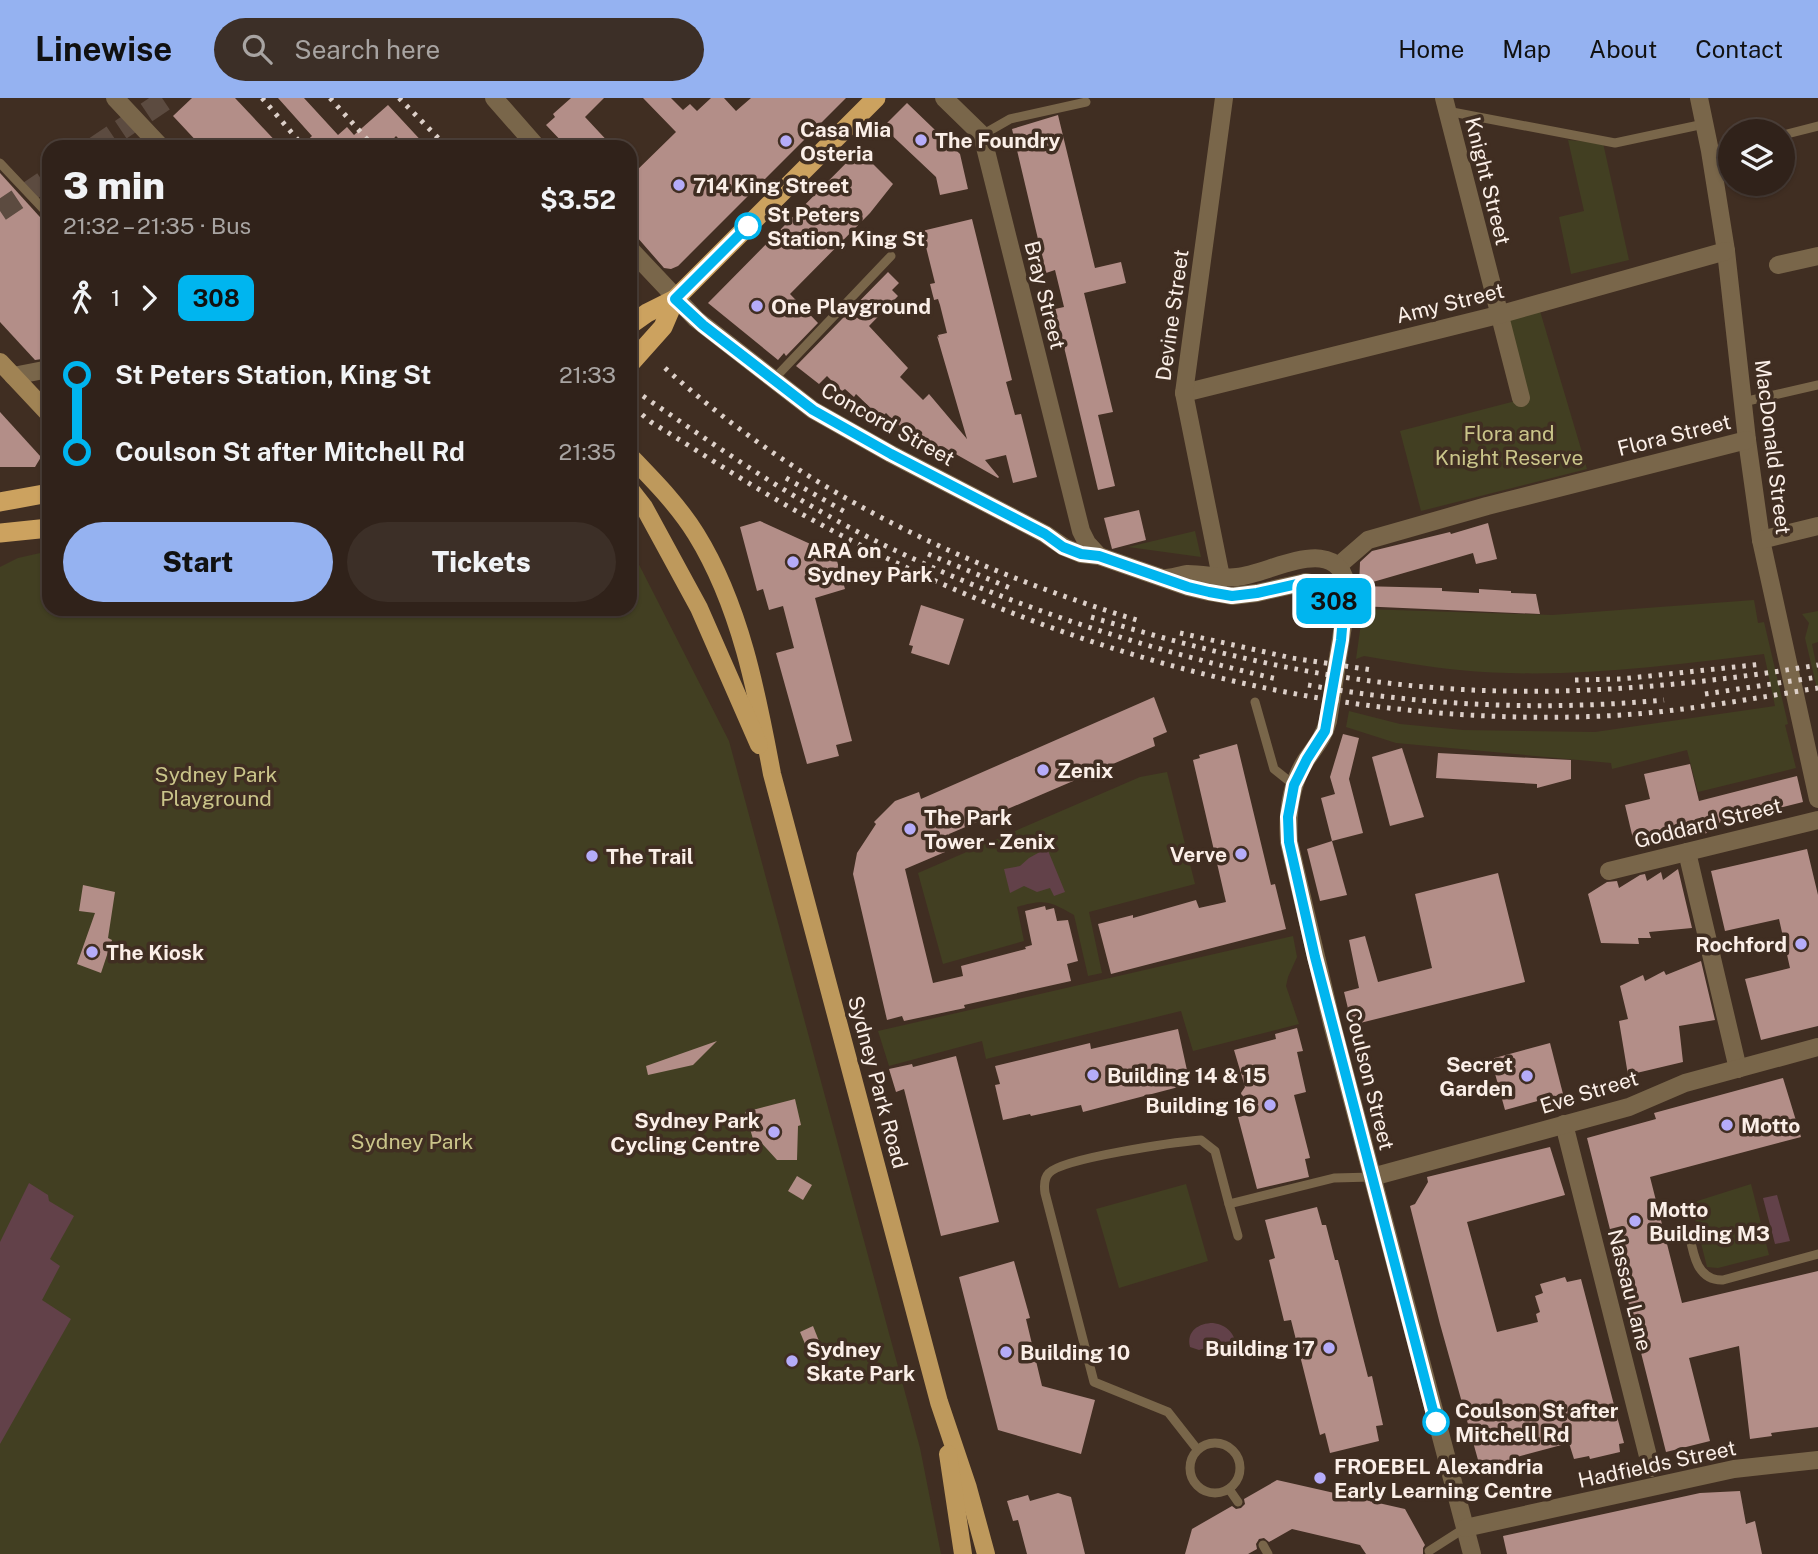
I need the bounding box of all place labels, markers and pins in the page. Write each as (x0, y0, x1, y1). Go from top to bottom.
place label: Casa Mia Osteria (800, 117, 891, 166)
place label: The Foundry (935, 128, 1060, 153)
marker: The Foundry (913, 132, 929, 148)
marker: Casa Mia Osteria (778, 133, 794, 149)
place label: 714 King Street (693, 173, 849, 198)
marker: 714 King Street (671, 177, 687, 193)
place label: St Peters Station, King St (767, 202, 925, 251)
marker: St Peters Station, King St (735, 213, 761, 239)
place label: One Playground (771, 294, 931, 319)
marker: One Playground (749, 298, 765, 314)
place label: ARA on Sydney Park (807, 538, 933, 587)
marker: ARA on Sydney Park (785, 554, 801, 570)
place label: Zenix (1057, 758, 1113, 783)
marker: Zenix (1035, 762, 1051, 778)
place label: The Park Tower - Zenix (924, 805, 1055, 854)
marker: The Park Tower - Zenix (902, 821, 918, 837)
place label: Verve (1170, 842, 1227, 867)
place label: The Trail (606, 844, 694, 869)
marker: Verve (1233, 846, 1249, 862)
marker: The Trail (584, 848, 600, 864)
place label: Rochford (1695, 932, 1787, 957)
marker: Rochford (1793, 936, 1809, 952)
place label: The Kiosk (106, 940, 204, 965)
marker: The Kiosk (84, 944, 100, 960)
place label: Secret Garden (1439, 1052, 1513, 1101)
place label: Building 14 & 15 (1107, 1063, 1267, 1088)
marker: Building 14 & 15 (1085, 1067, 1101, 1083)
marker: Secret Garden (1519, 1068, 1535, 1084)
place label: Building 16 (1145, 1093, 1256, 1118)
marker: Building 16 (1262, 1097, 1278, 1113)
place label: Sydney Park Cycling Centre (610, 1108, 760, 1157)
place label: Motto (1741, 1113, 1800, 1138)
marker: Motto (1719, 1117, 1735, 1133)
marker: Sydney Park Cycling Centre (766, 1124, 782, 1140)
place label: Motto Building M3 (1649, 1197, 1770, 1246)
marker: Motto Building M3 (1627, 1213, 1643, 1229)
place label: Building 17 (1205, 1336, 1315, 1361)
place label: Sydney Skate Park (806, 1337, 915, 1386)
place label: Building 10 (1020, 1340, 1130, 1365)
marker: Building 17 (1321, 1340, 1337, 1356)
marker: Building 10 (998, 1344, 1014, 1360)
marker: Sydney Skate Park (784, 1353, 800, 1369)
place label: Coulson St after Mitchell Rd (1455, 1398, 1619, 1447)
marker: Coulson St after Mitchell Rd (1423, 1409, 1449, 1435)
place label: FROEBEL Alexandria Early Learning Centre (1334, 1454, 1552, 1503)
marker: FROEBEL Alexandria Early Learning Centre (1312, 1470, 1328, 1486)

